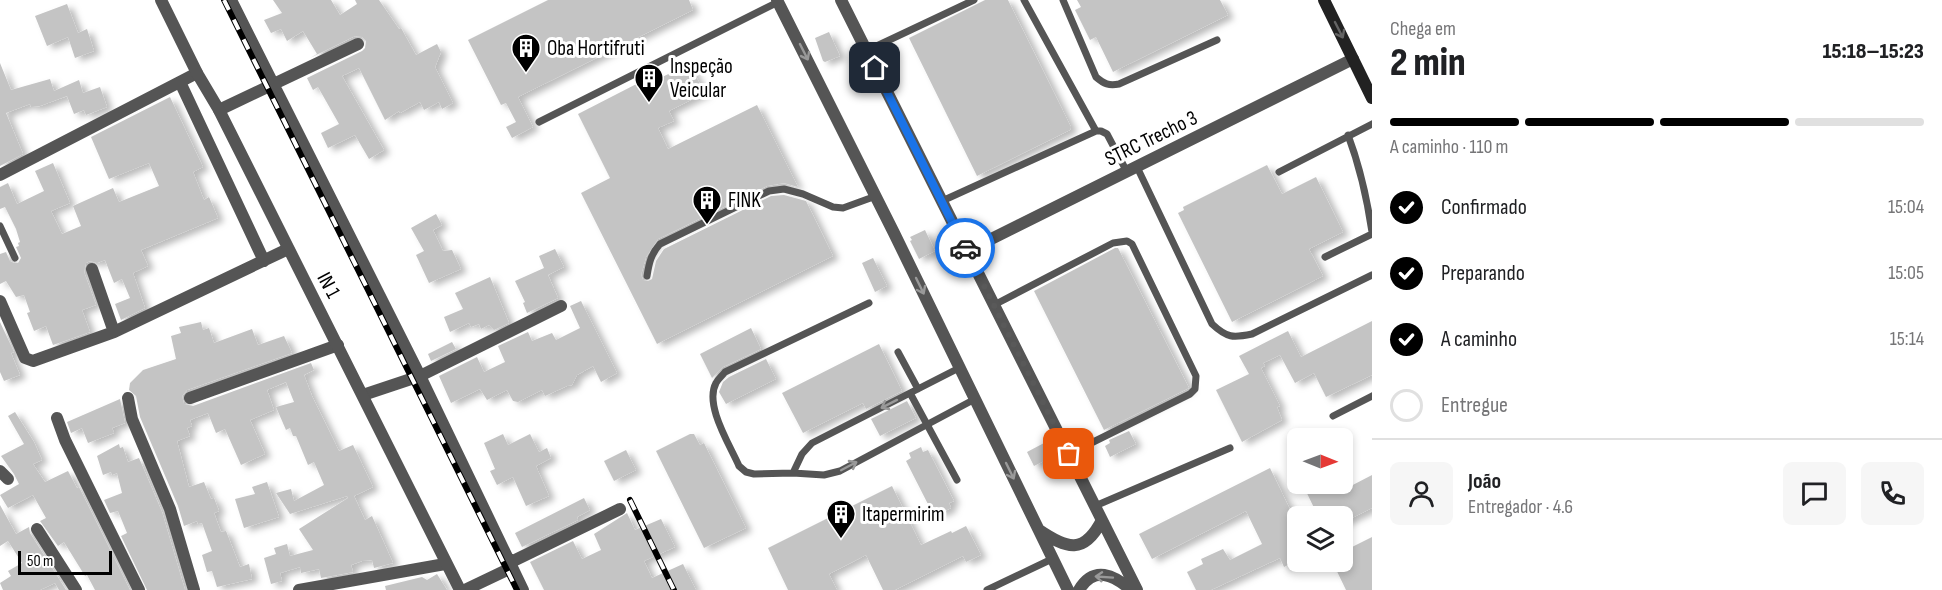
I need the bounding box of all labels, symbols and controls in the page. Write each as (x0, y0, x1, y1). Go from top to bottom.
text: Chega em (1390, 17, 1456, 41)
one-way arrow (1333, 20, 1345, 38)
building icon: Oba Hortifruti (510, 32, 542, 74)
place label: Oba Hortifruti (547, 36, 645, 61)
text: 15:18–15:23 (1822, 38, 1924, 65)
text: 2 min (1390, 40, 1466, 87)
pin (849, 42, 900, 93)
one-way arrow (798, 43, 810, 61)
icon: home (858, 51, 891, 84)
place label: Inspeção Veicular (670, 54, 733, 103)
building icon: Inspeção Veicular (633, 62, 665, 104)
street label: STRC Trecho 3 (1101, 105, 1202, 172)
text: A caminho · 110 m (1390, 135, 1508, 159)
building icon: FINK (691, 184, 723, 226)
place label: FINK (728, 188, 761, 213)
icon: check (1390, 191, 1423, 224)
text: Confirmado (1441, 194, 1527, 221)
text: 15:04 (1888, 195, 1924, 219)
courier (935, 218, 995, 278)
icon: car (949, 232, 982, 265)
icon: check (1390, 257, 1423, 290)
text: Preparando (1441, 260, 1525, 287)
text: 15:05 (1888, 261, 1924, 285)
street label: IN 1 (311, 268, 346, 303)
one-way arrow (914, 276, 926, 294)
icon: check (1390, 323, 1423, 356)
text: A caminho (1441, 326, 1517, 353)
text: 15:14 (1890, 327, 1924, 351)
text: Entregue (1441, 392, 1508, 419)
one-way arrow (880, 399, 898, 410)
pin (1043, 428, 1094, 479)
north arrow (1287, 428, 1353, 494)
map controls (1287, 428, 1353, 572)
icon: bag (1052, 437, 1085, 470)
one-way arrow (840, 460, 858, 471)
one-way arrow (1004, 462, 1016, 480)
button: person (1390, 462, 1453, 525)
button: chat (1783, 462, 1846, 525)
button: phone (1861, 462, 1924, 525)
text: João (1468, 468, 1501, 495)
text: Entregador · 4.6 (1468, 495, 1573, 519)
building icon: Itapermirim (825, 498, 857, 540)
place label: Itapermirim (862, 502, 945, 527)
button: layers (1287, 506, 1353, 572)
scale bar (18, 548, 112, 576)
text: 50 m (27, 552, 53, 571)
one-way arrow (1095, 571, 1114, 582)

